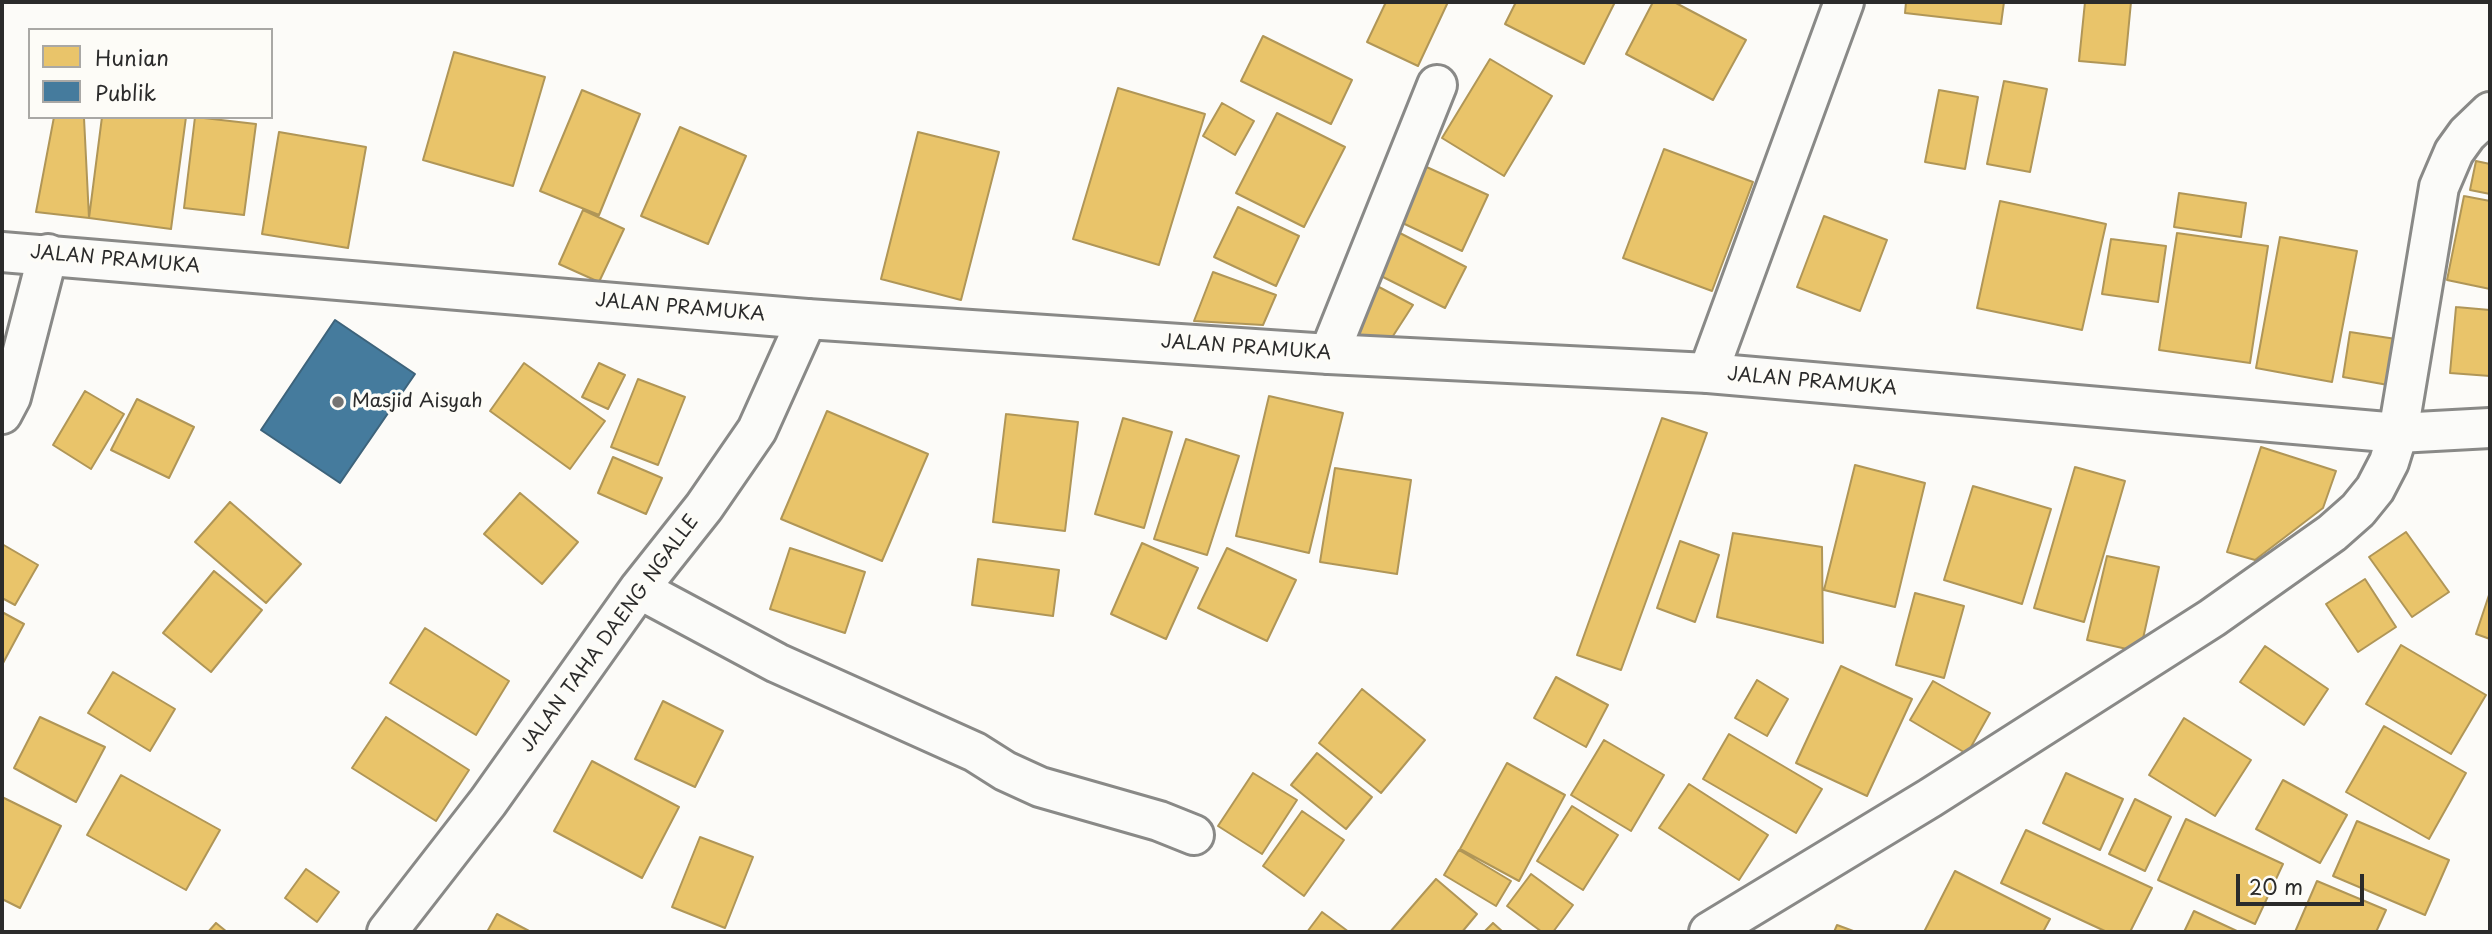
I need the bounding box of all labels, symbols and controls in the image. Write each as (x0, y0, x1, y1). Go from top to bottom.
legend (28, 28, 273, 119)
text: Hunian (95, 41, 169, 73)
text: Publik (95, 76, 156, 108)
street label: JALAN PRAMUKA (29, 241, 201, 279)
street label: JALAN PRAMUKA (594, 289, 766, 327)
street label: JALAN PRAMUKA (1160, 331, 1332, 365)
street label: JALAN PRAMUKA (1726, 363, 1898, 401)
place label: Masjid Aisyah (352, 391, 483, 413)
marker: Masjid Aisyah (330, 394, 346, 410)
street label: JALAN TAHA DAENG NGALLE (516, 511, 704, 757)
scale bar (2240, 860, 2368, 904)
text: 20 m (2249, 870, 2303, 902)

